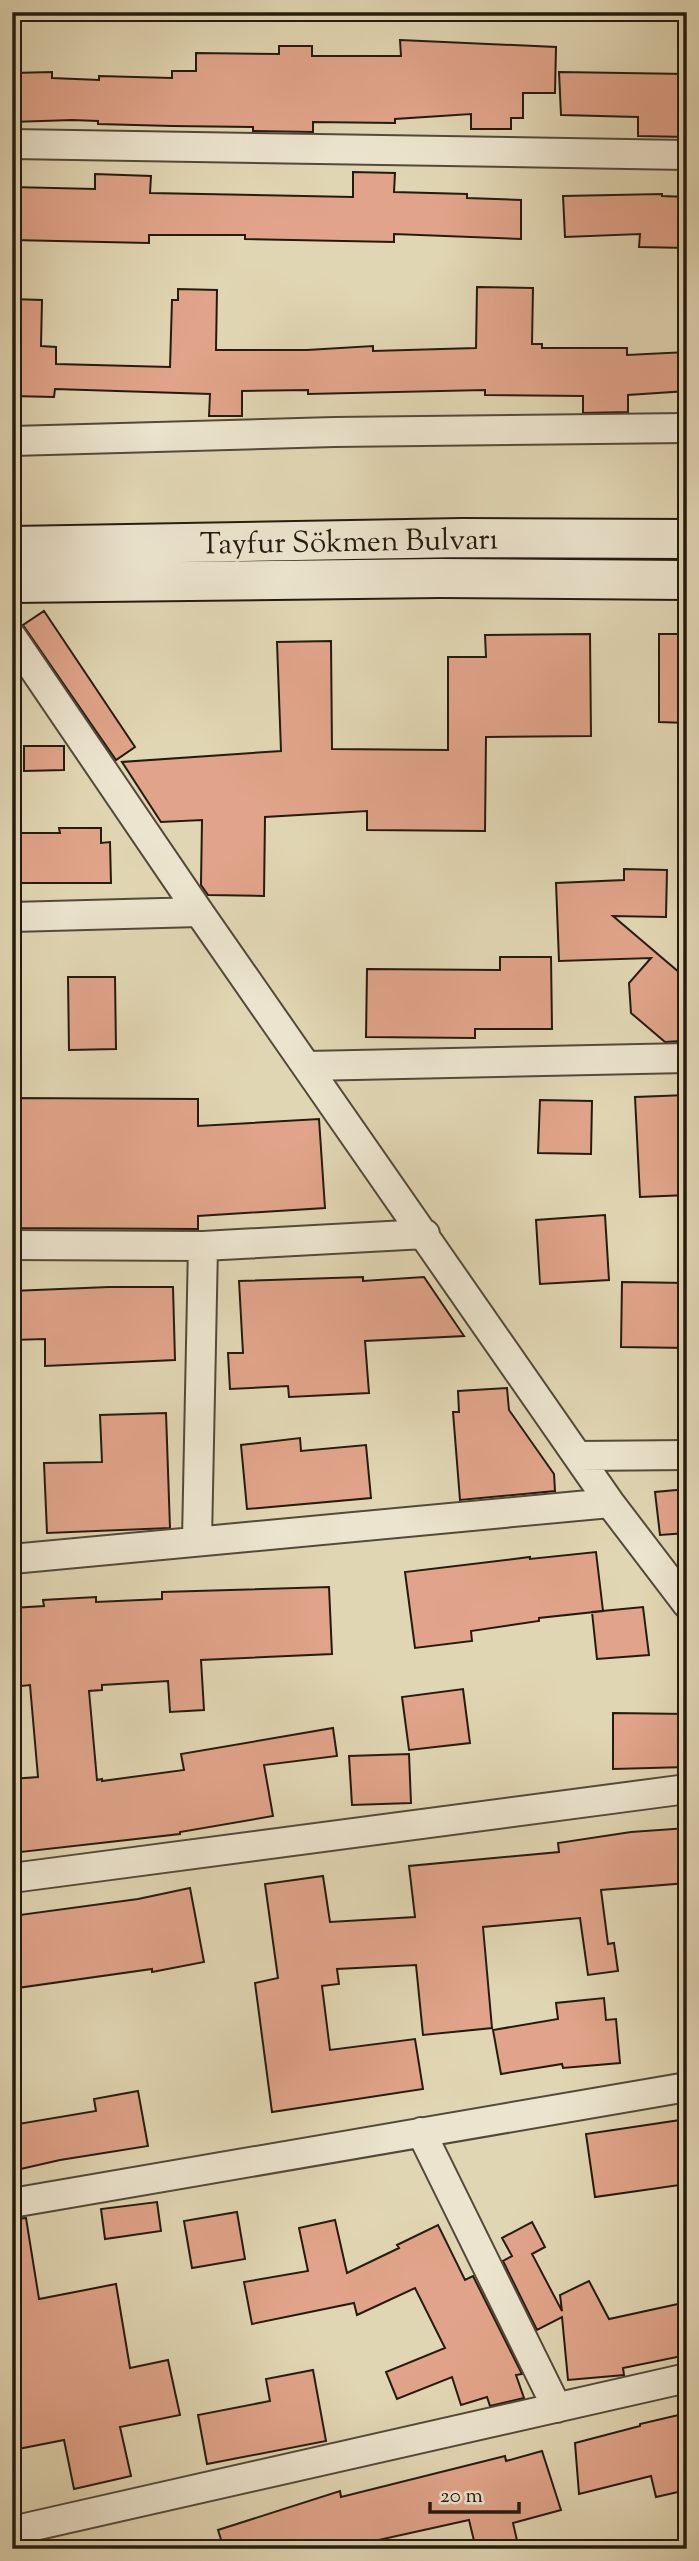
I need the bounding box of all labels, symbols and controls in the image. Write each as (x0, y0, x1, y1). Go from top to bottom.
street label: Tayfur Sökmen Bulvarı (200, 519, 499, 568)
scale bar (430, 2470, 519, 2514)
text: 20 m (440, 2482, 483, 2512)

